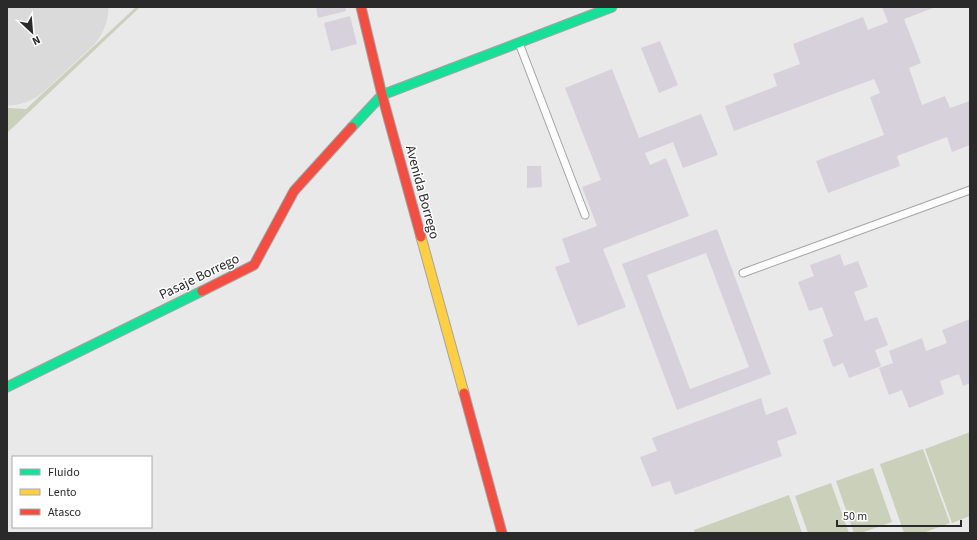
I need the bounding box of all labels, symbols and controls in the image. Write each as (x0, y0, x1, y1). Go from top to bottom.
north arrow (12, 12, 52, 52)
text: N (30, 32, 43, 49)
street label: Avenida Borrego (400, 143, 444, 241)
street label: Pasaje Borrego (156, 249, 243, 305)
legend (12, 456, 152, 528)
text: Fluido (48, 464, 80, 481)
text: Lento (48, 484, 77, 501)
scale bar (837, 502, 961, 528)
text: Atasco (48, 504, 81, 521)
text: 50 m (843, 508, 867, 525)

